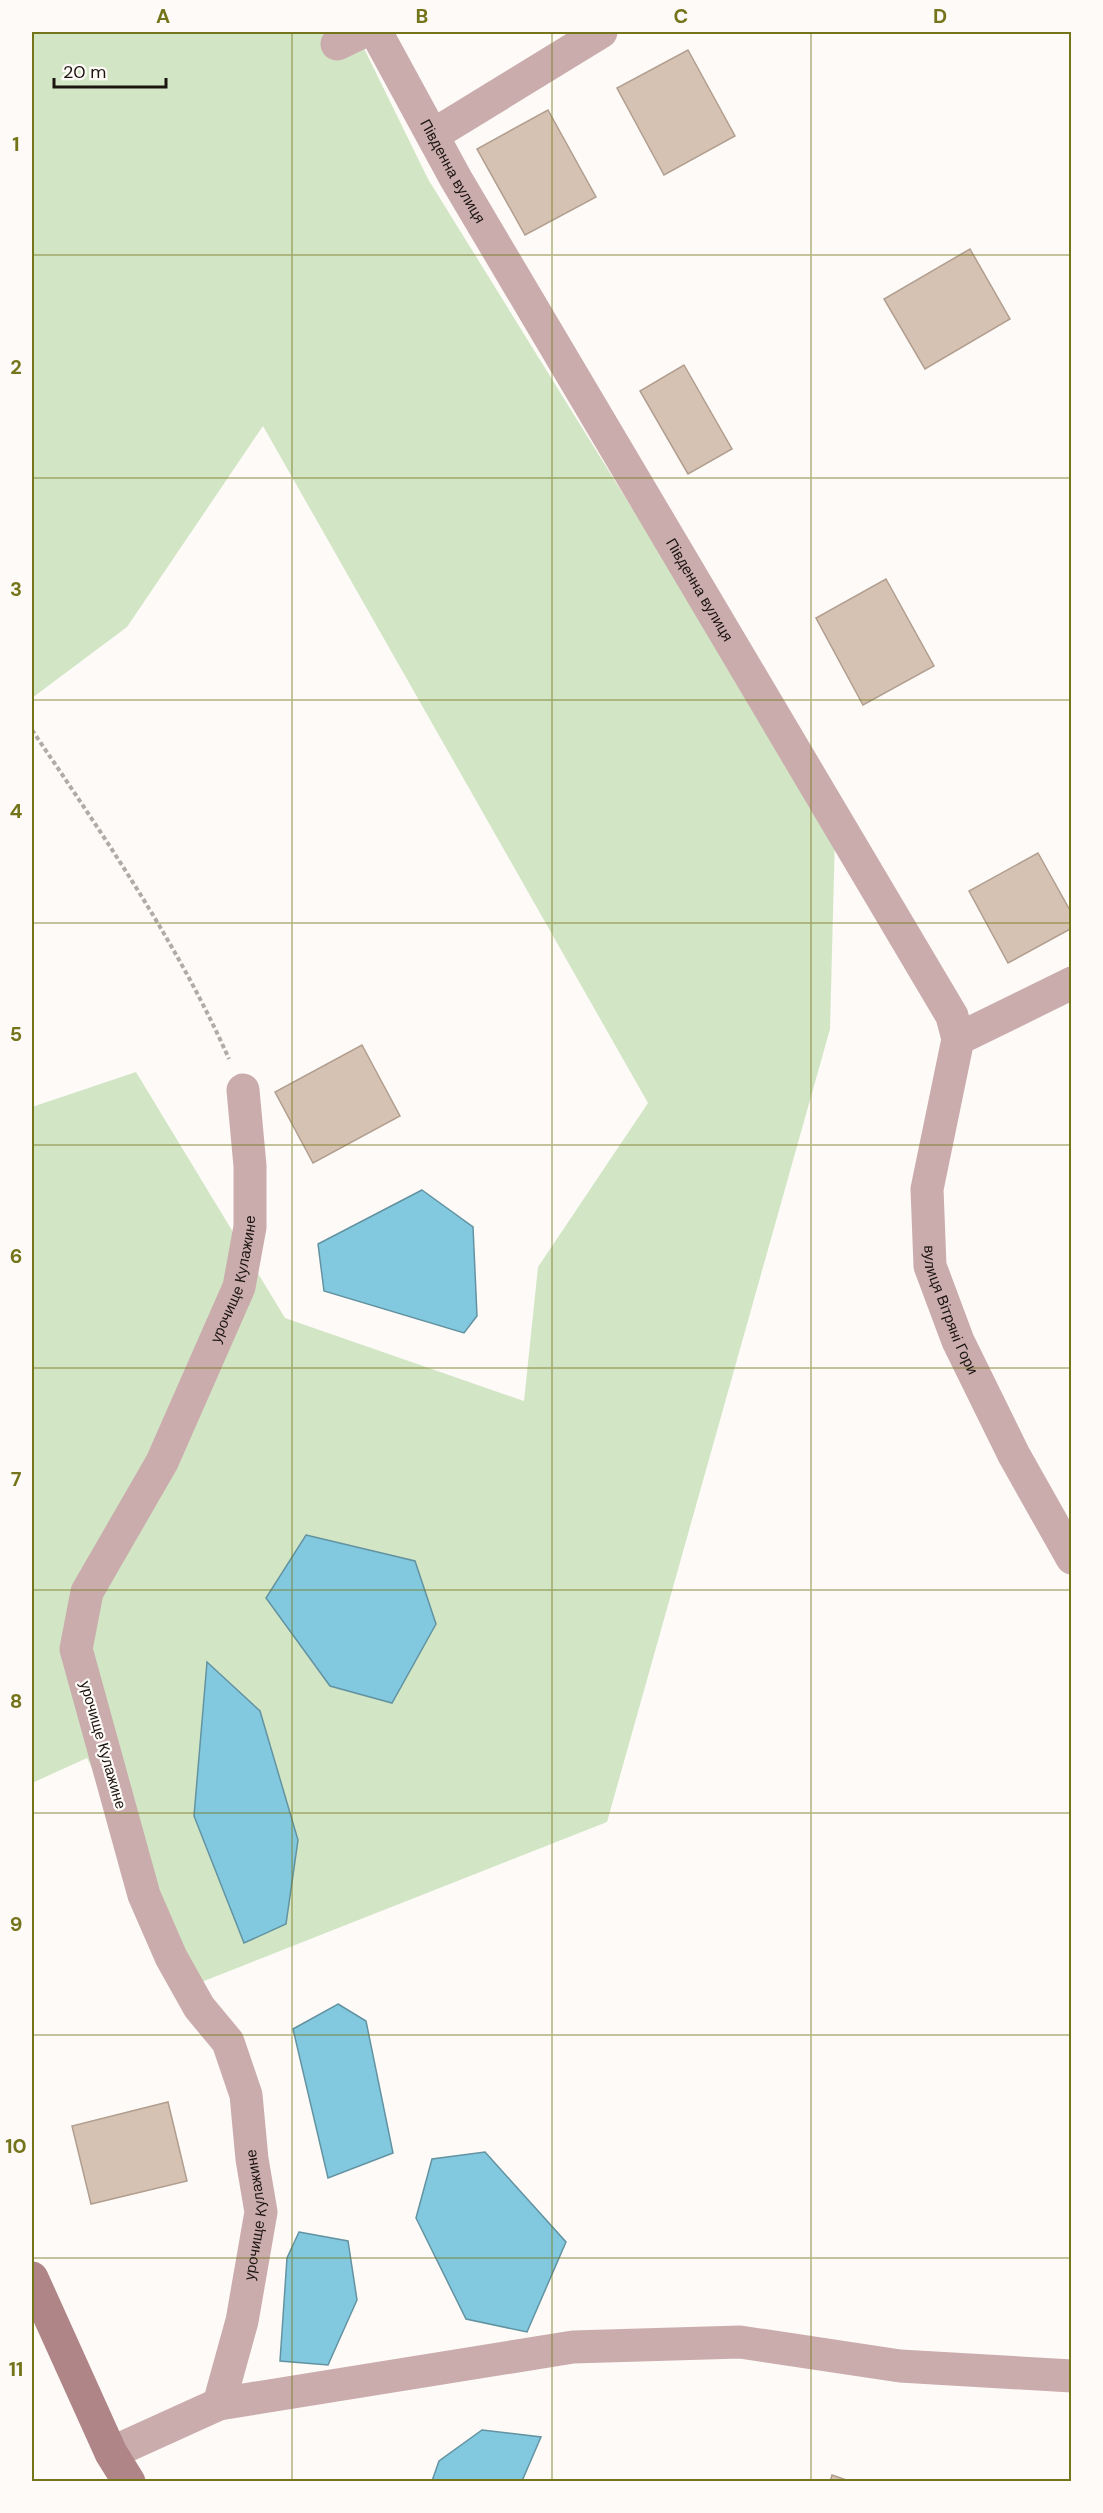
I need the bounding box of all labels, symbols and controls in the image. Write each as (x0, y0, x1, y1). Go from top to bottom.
text: A (156, 3, 170, 29)
text: B (416, 3, 428, 29)
text: C (674, 3, 688, 29)
text: D (933, 3, 947, 29)
scale bar (54, 51, 166, 89)
text: 20 m (63, 60, 106, 84)
street label: Південна вулиця (415, 116, 490, 227)
text: 1 (12, 131, 20, 157)
text: 2 (10, 354, 22, 380)
street label: Південна вулиця (661, 535, 738, 645)
text: 3 (10, 576, 22, 602)
text: 4 (10, 798, 23, 824)
text: 5 (10, 1021, 22, 1047)
street label: урочище Кулажине (206, 1215, 260, 1346)
text: 6 (10, 1243, 22, 1269)
street label: вулиця Вітряні Гори (919, 1245, 983, 1378)
text: 7 (11, 1466, 22, 1492)
street label: урочище Кулажине (75, 1679, 131, 1811)
text: 8 (10, 1688, 22, 1714)
text: 9 (10, 1911, 22, 1937)
text: 10 (5, 2133, 27, 2159)
street label: урочище Кулажине (239, 2148, 272, 2282)
text: 11 (9, 2356, 23, 2382)

